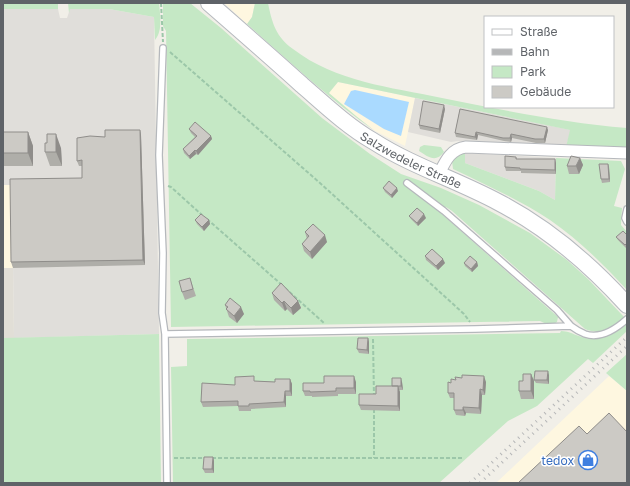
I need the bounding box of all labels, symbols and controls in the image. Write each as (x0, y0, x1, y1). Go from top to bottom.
legend (484, 16, 614, 108)
text: Straße (520, 24, 558, 39)
text: Bahn (520, 44, 550, 59)
text: Park (520, 64, 546, 79)
text: Gebäude (520, 84, 571, 99)
street label: Salzwedeler Straße (358, 128, 464, 191)
shop icon: tedox (577, 449, 599, 471)
place label: tedox (541, 453, 574, 468)

